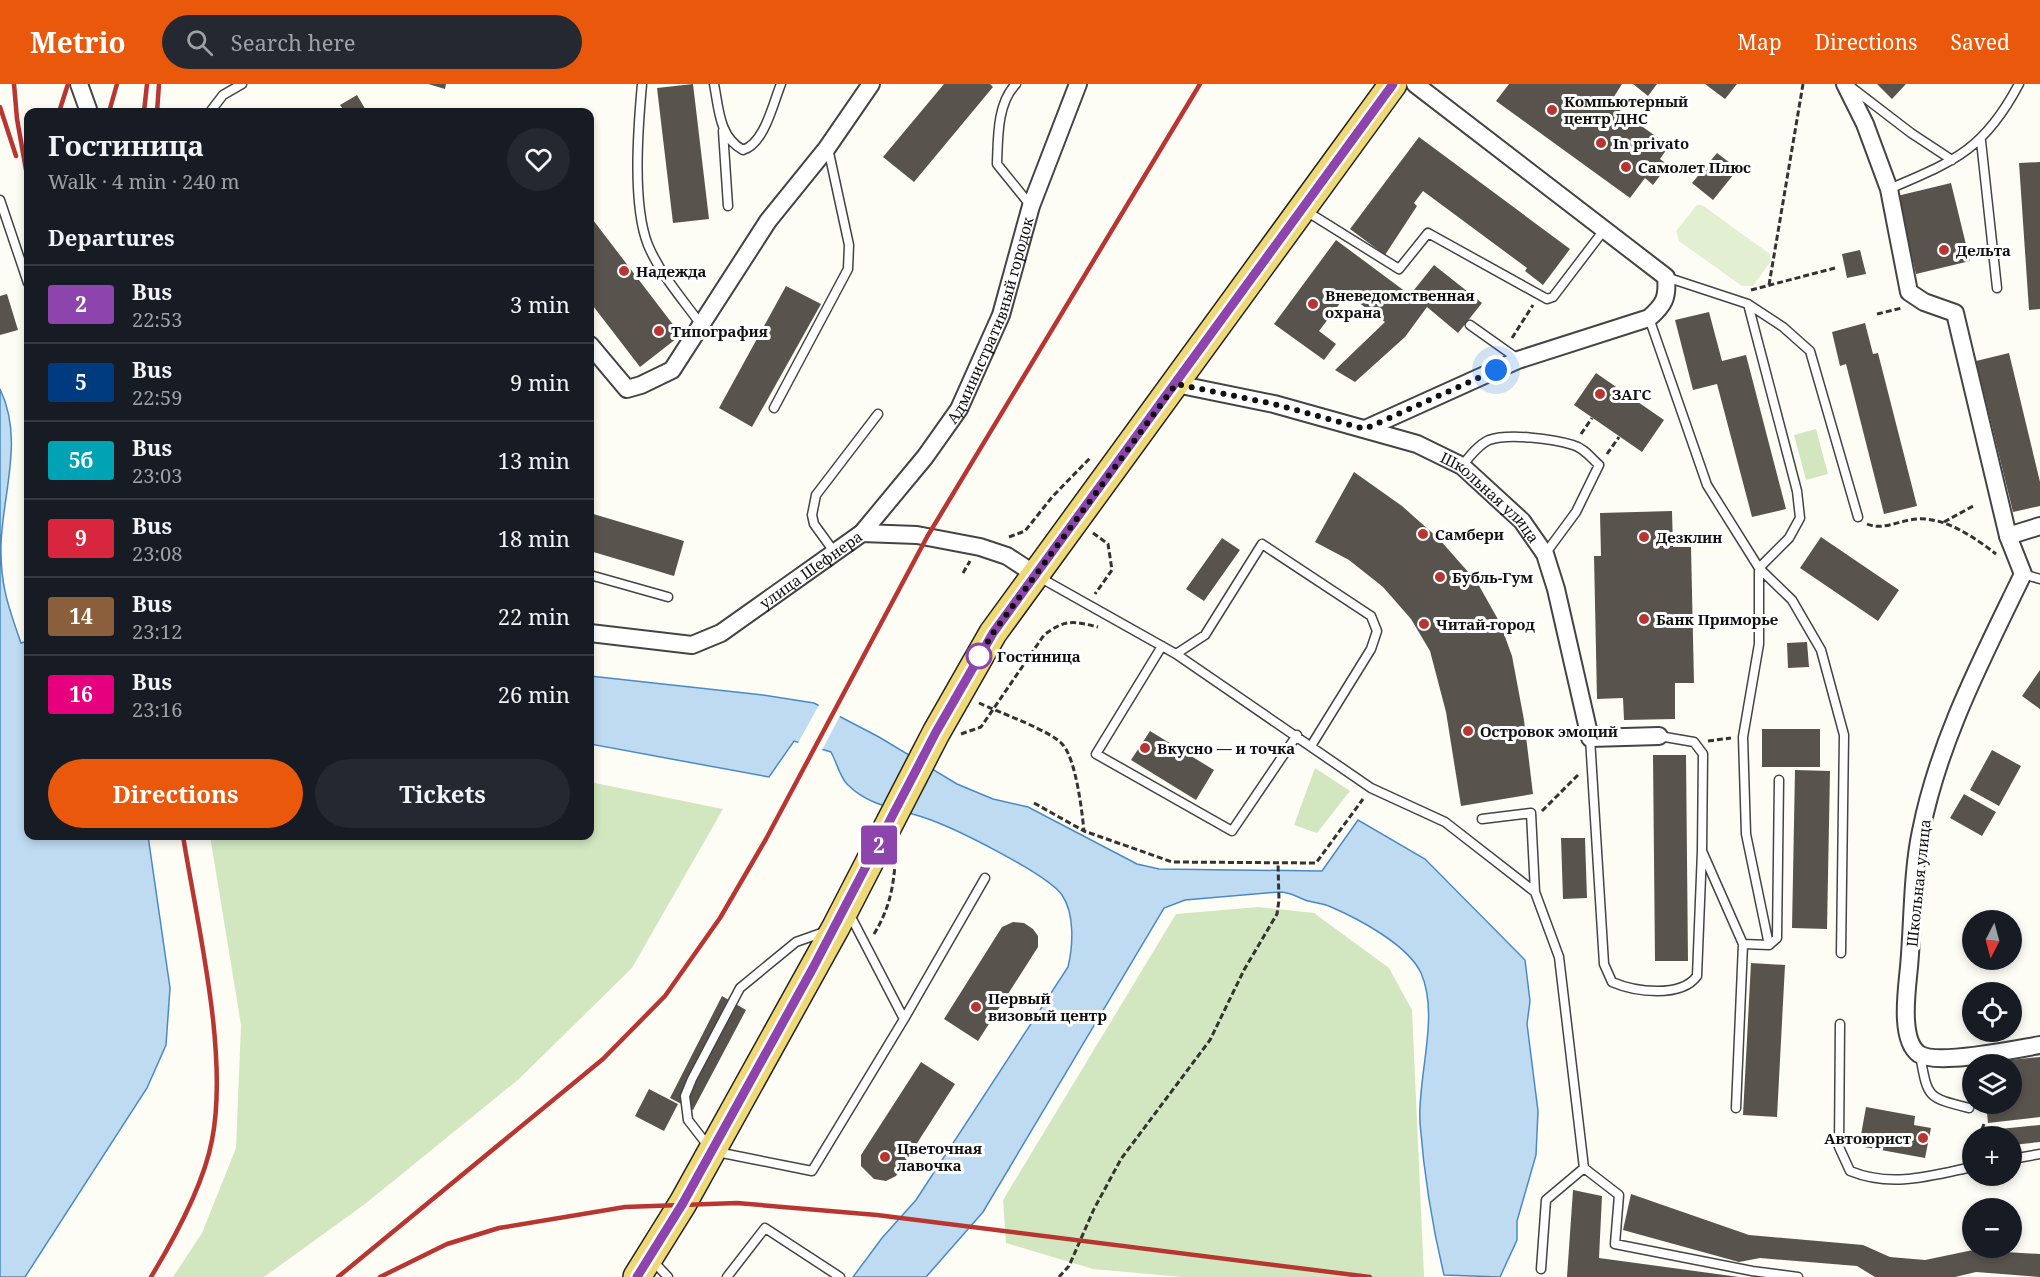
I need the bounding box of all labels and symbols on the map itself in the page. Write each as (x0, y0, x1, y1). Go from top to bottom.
place label: Компьютерный центр ДНС (1564, 91, 1688, 128)
marker: Компьютерный центр ДНС (1545, 103, 1559, 117)
place label: In privato (1613, 133, 1689, 153)
marker: In privato (1594, 136, 1608, 150)
place label: Самолет Плюс (1638, 157, 1751, 177)
marker: Самолет Плюс (1619, 160, 1633, 174)
street label: Административный городок (942, 215, 1038, 427)
place label: Дельта (1956, 240, 2011, 260)
marker: Дельта (1937, 243, 1951, 257)
place label: Надежда (636, 261, 707, 281)
marker: Надежда (617, 264, 631, 278)
place label: Вневедомственная охрана (1325, 285, 1475, 322)
marker: Вневедомственная охрана (1306, 297, 1320, 311)
place label: Типография (671, 321, 768, 341)
marker: Типография (652, 324, 666, 338)
your location (1481, 355, 1511, 385)
place label: ЗАГС (1612, 384, 1651, 404)
marker: ЗАГС (1593, 387, 1607, 401)
street label: Школьная улица (1437, 447, 1544, 547)
place label: Самбери (1435, 524, 1504, 544)
street label: улица Шефнера (755, 526, 866, 613)
marker: Самбери (1416, 527, 1430, 541)
place label: Дезклин (1656, 527, 1722, 547)
marker: Дезклин (1637, 530, 1651, 544)
place label: Бубль-Гум (1452, 567, 1533, 587)
marker: Бубль-Гум (1433, 570, 1447, 584)
place label: Банк Приморье (1656, 609, 1778, 629)
marker: Банк Приморье (1637, 612, 1651, 626)
place label: Читай-город (1436, 614, 1535, 634)
marker: Читай-город (1417, 617, 1431, 631)
marker: Гостиница (966, 643, 992, 669)
place label: Гостиница (997, 646, 1081, 666)
place label: Островок эмоций (1480, 721, 1618, 741)
marker: Островок эмоций (1461, 724, 1475, 738)
place label: Вкусно — и точка (1157, 738, 1295, 758)
marker: Вкусно — и точка (1138, 741, 1152, 755)
street label: Школьная улица (1901, 818, 1935, 948)
line badge: 2 (860, 826, 898, 864)
north arrow (1962, 910, 2022, 970)
place label: Первый визовый центр (988, 988, 1107, 1025)
marker: Первый визовый центр (969, 1000, 983, 1014)
place label: Автоюрист (1824, 1128, 1912, 1148)
marker: Автоюрист (1916, 1131, 1930, 1145)
place label: Цветочная лавочка (897, 1138, 982, 1175)
marker: Цветочная лавочка (878, 1150, 892, 1164)

